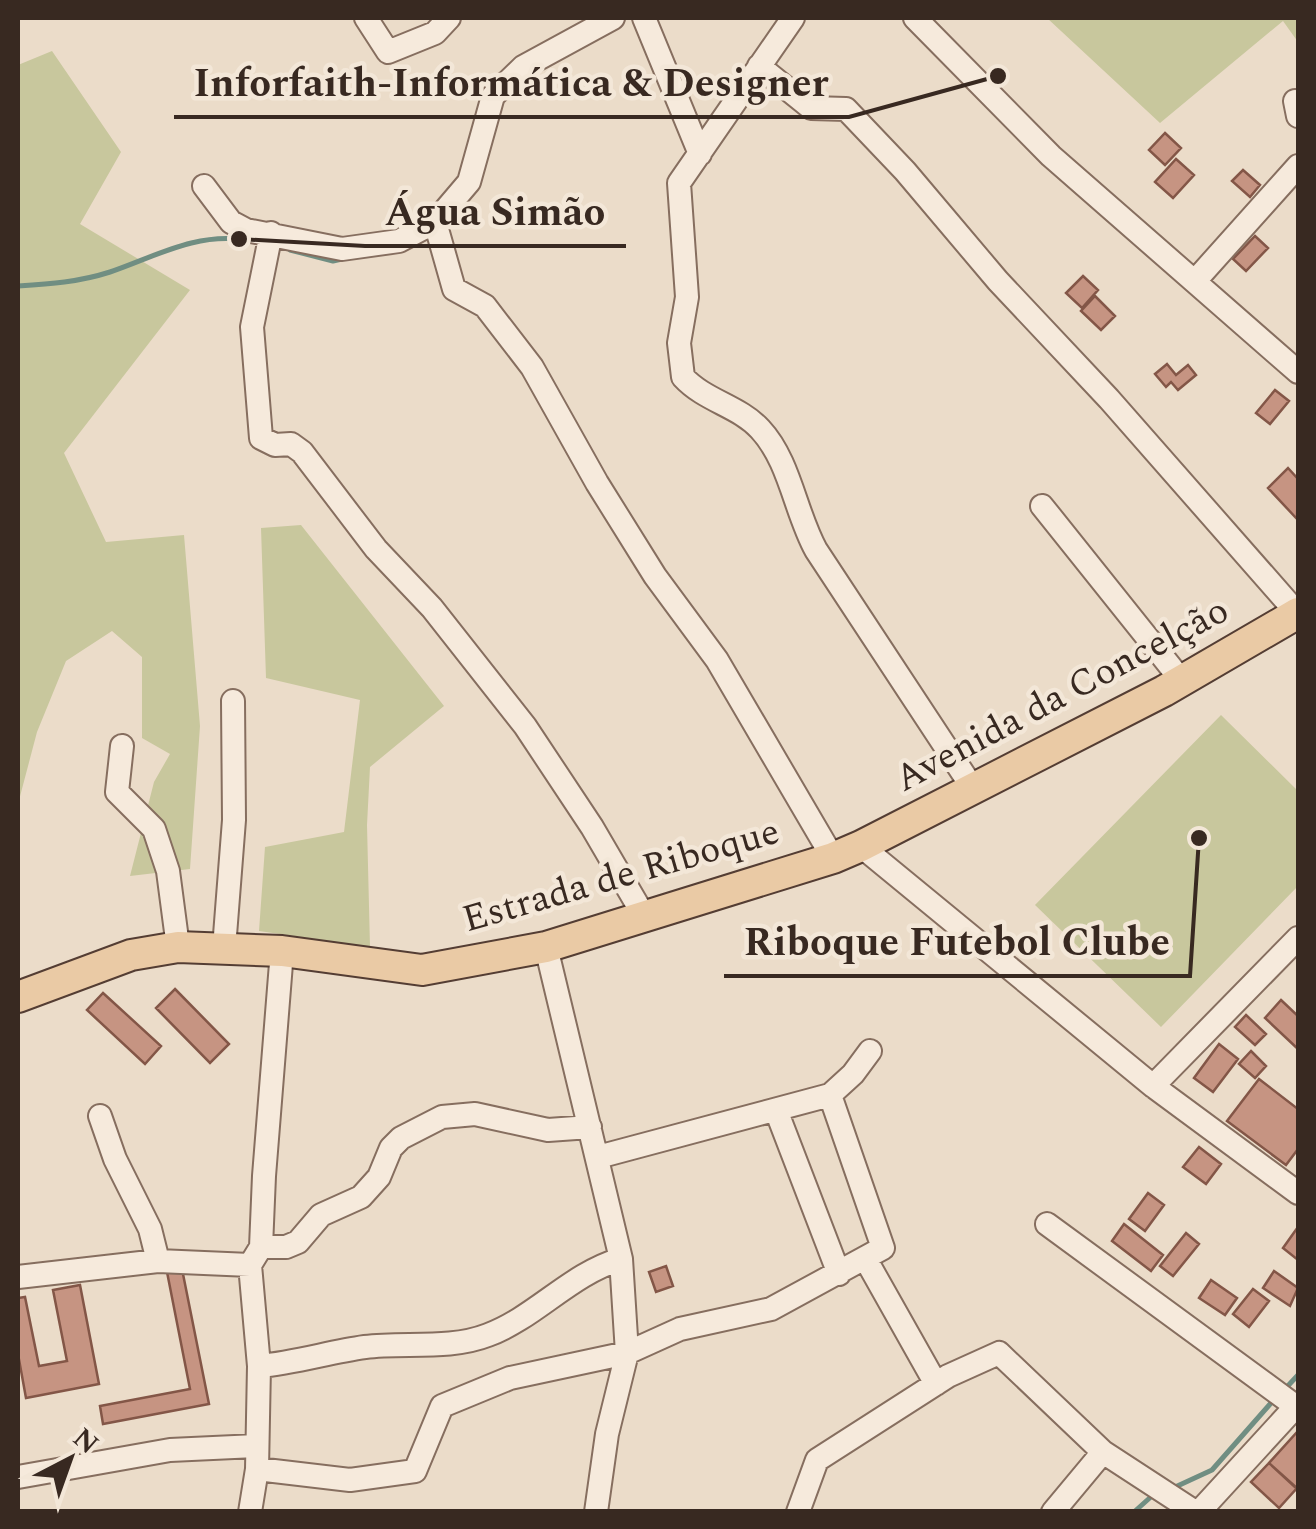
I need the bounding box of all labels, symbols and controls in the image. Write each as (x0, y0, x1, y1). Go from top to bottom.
callout: Inforfaith-Informática & Designer (174, 47, 849, 117)
text: Inforfaith-Informática & Designer (194, 54, 829, 115)
callout: Água Simão (365, 176, 626, 246)
text: Água Simão (385, 183, 605, 244)
street label: Avenida da Concelção (884, 582, 1240, 808)
street label: Estrada de Riboque (456, 803, 786, 949)
callout: Riboque Futebol Clube (724, 906, 1190, 976)
text: Riboque Futebol Clube (744, 913, 1170, 974)
north arrow (20, 1409, 120, 1509)
text: N (63, 1418, 108, 1465)

